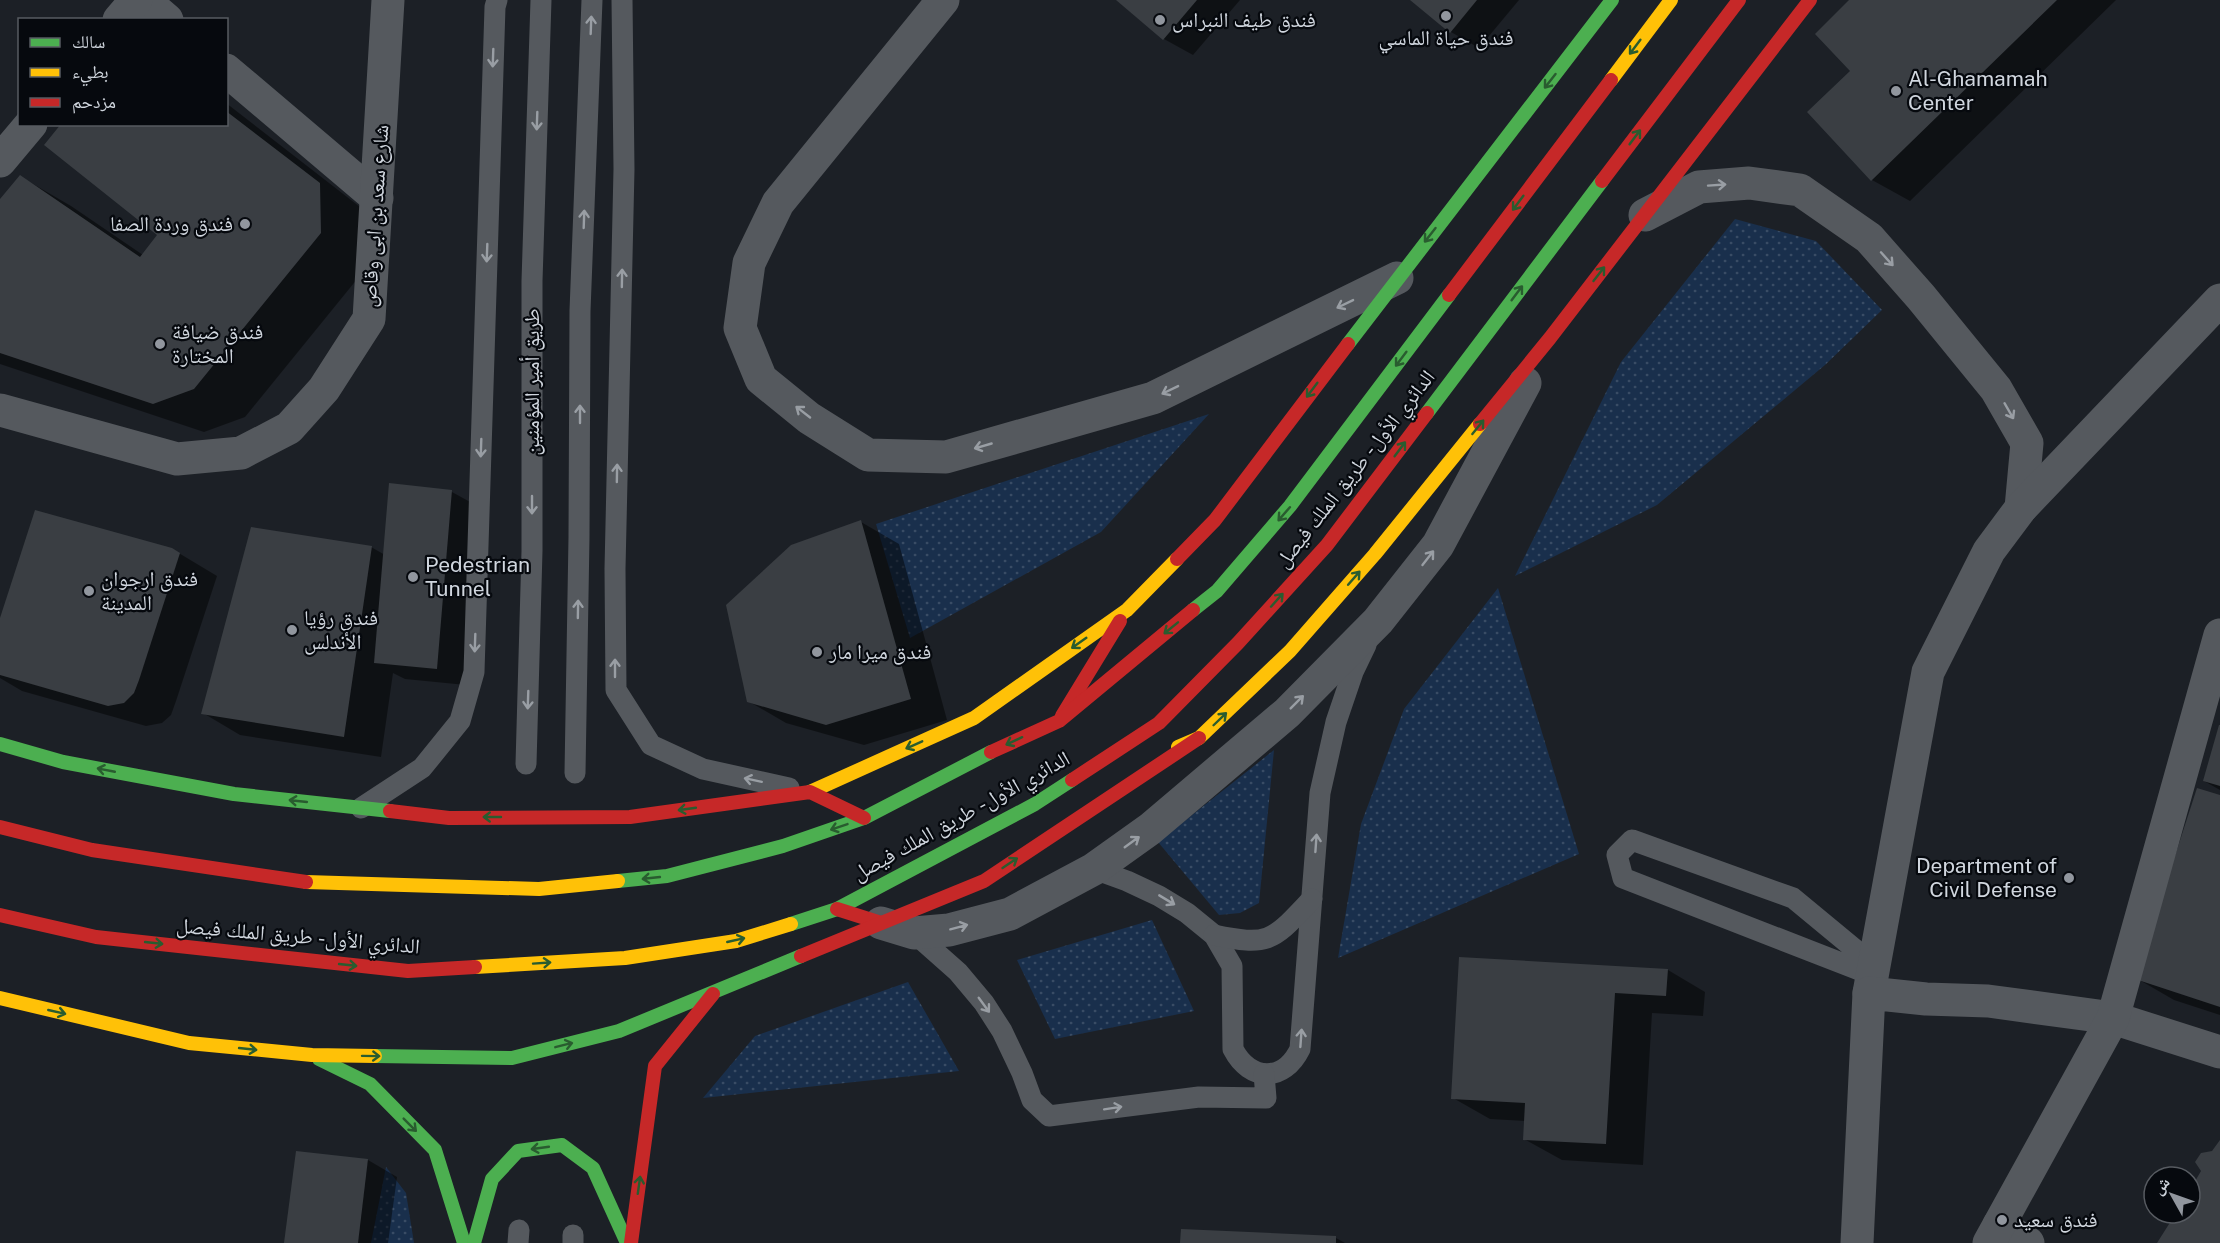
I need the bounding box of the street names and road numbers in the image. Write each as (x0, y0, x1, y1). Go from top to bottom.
street label: شارع سعد بن ابى وقاص (356, 124, 394, 308)
street label: طريق أمير المؤمنين (519, 308, 545, 456)
street label: الدائري الأول - طريق الملك فيصل (1270, 365, 1443, 575)
street label: الدائري الأول - طريق الملك فيصل (848, 745, 1076, 890)
street label: الدائري الأول - طريق الملك فيصل (175, 912, 421, 963)

